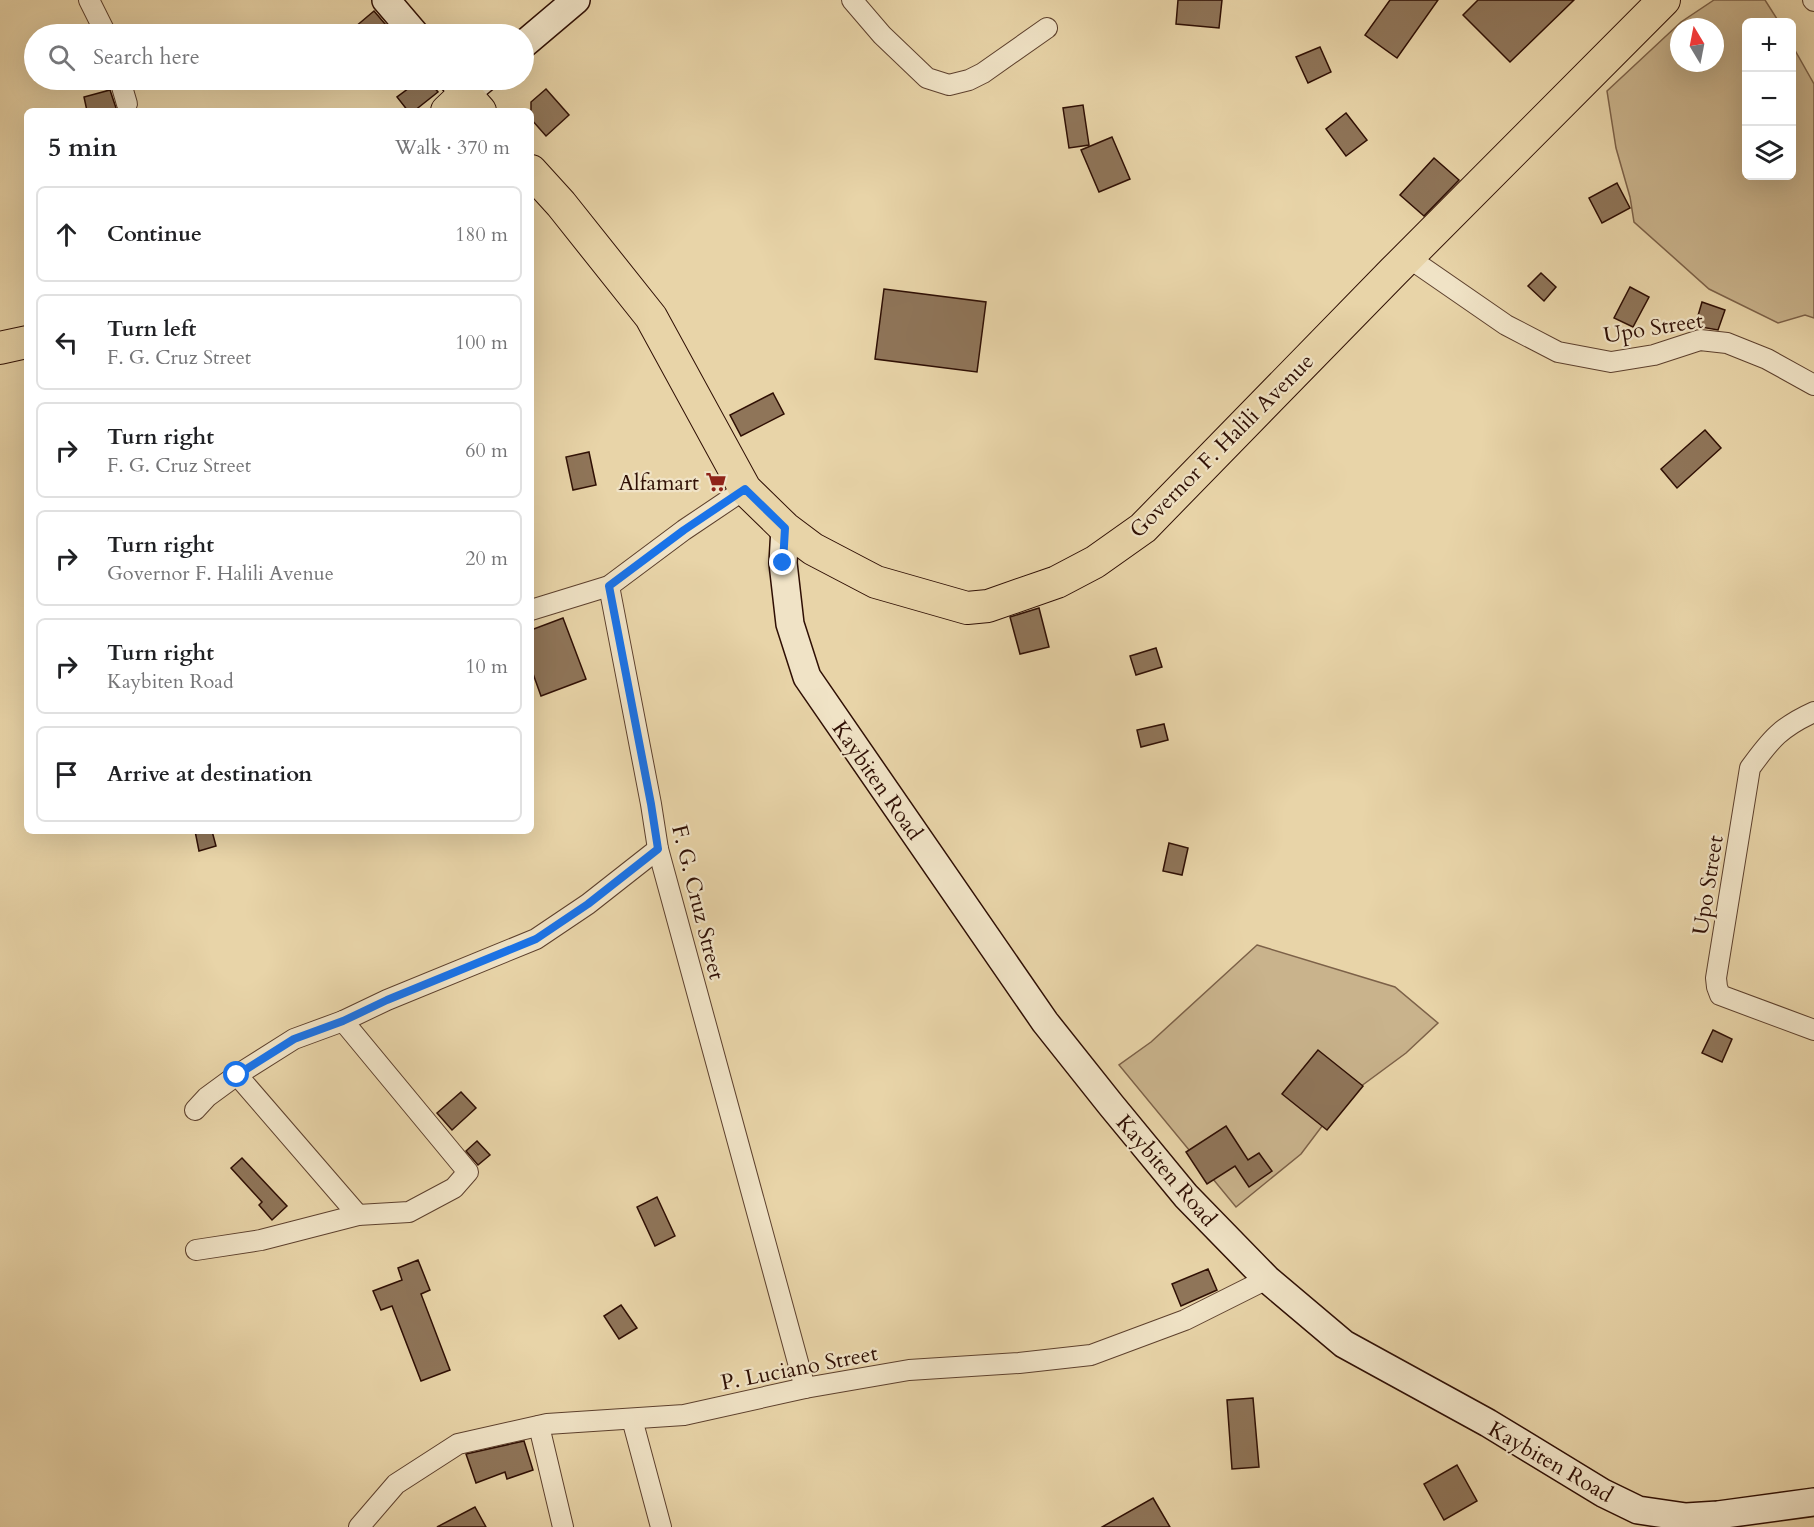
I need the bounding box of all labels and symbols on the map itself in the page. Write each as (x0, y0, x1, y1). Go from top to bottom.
north arrow (1670, 18, 1724, 72)
street label: Upo Street (1601, 305, 1705, 351)
street label: Governor F. Halili Avenue (1123, 347, 1321, 545)
place label: Alfamart (618, 468, 699, 498)
supermarket icon: Alfamart (704, 470, 728, 494)
route end (769, 549, 795, 575)
street label: Kaybiten Road (825, 715, 930, 846)
street label: F. G. Cruz Street (664, 822, 732, 983)
street label: Upo Street (1685, 833, 1731, 937)
route start (223, 1061, 249, 1087)
street label: Kaybiten Road (1109, 1108, 1223, 1233)
street label: P. Luciano Street (718, 1338, 880, 1398)
street label: Kaybiten Road (1483, 1414, 1619, 1510)

